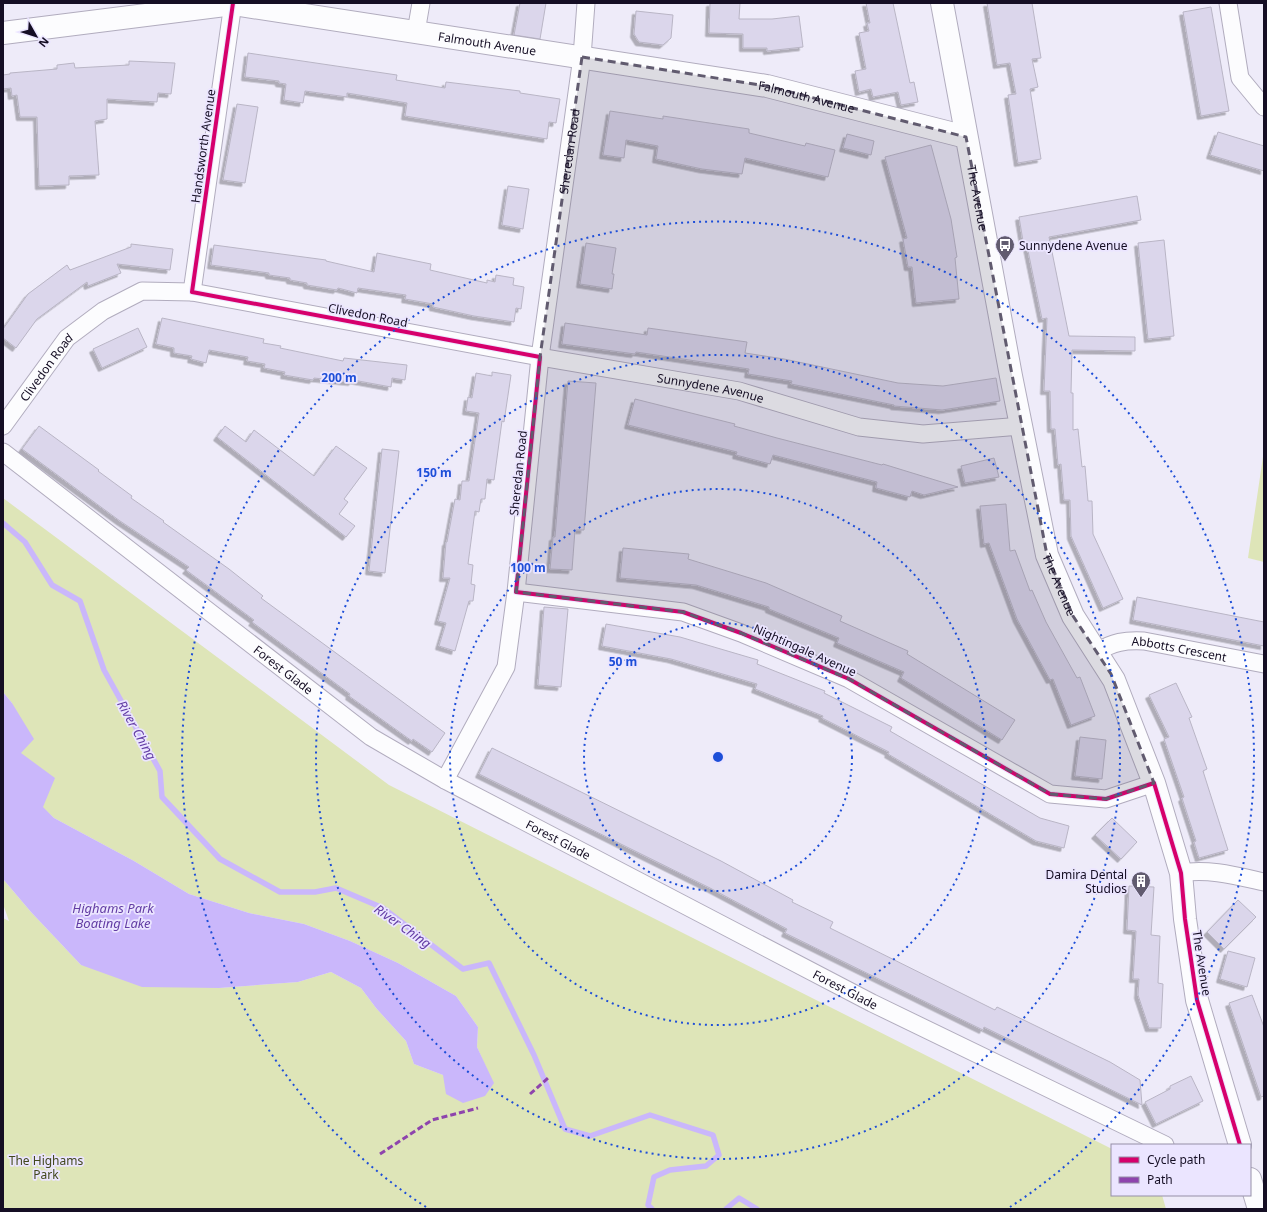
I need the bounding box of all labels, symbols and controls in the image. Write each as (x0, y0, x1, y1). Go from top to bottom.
north arrow (16, 16, 56, 56)
street label: Falmouth Avenue (437, 27, 538, 59)
text: N (36, 34, 53, 51)
street label: Falmouth Avenue (757, 76, 857, 117)
street label: Handsworth Avenue (187, 88, 219, 204)
street label: Sheredan Road (554, 108, 583, 195)
street label: The Avenue (964, 164, 992, 232)
bus stop icon: Sunnydene Avenue (994, 234, 1016, 262)
place label: Sunnydene Avenue (1019, 237, 1128, 254)
street label: Clivedon Road (327, 299, 409, 331)
street label: Clivedon Road (15, 328, 76, 405)
text: 200 m (321, 369, 357, 386)
street label: Sunnydene Avenue (656, 369, 766, 407)
street label: Sheredan Road (505, 429, 531, 517)
text: 150 m (416, 464, 452, 481)
street label: The Avenue (1039, 551, 1080, 619)
text: 100 m (510, 559, 546, 576)
street label: Nightingale Avenue (751, 620, 859, 680)
street label: Abbotts Crescent (1131, 632, 1229, 665)
street label: Forest Glade (250, 641, 317, 698)
text: 50 m (609, 653, 637, 670)
water label: River Ching (113, 697, 161, 763)
centre of rings (711, 750, 725, 764)
street label: Forest Glade (523, 815, 594, 863)
place label: Damira Dental Studios (1046, 866, 1127, 897)
building icon: Damira Dental Studios (1130, 870, 1152, 898)
water label: Highams Park Boating Lake (72, 899, 154, 932)
water label: River Ching (371, 900, 435, 952)
street label: The Avenue (1188, 929, 1216, 997)
street label: Forest Glade (810, 965, 881, 1013)
legend (1111, 1144, 1251, 1196)
text: Cycle path (1147, 1151, 1205, 1168)
park label: The Highams Park (9, 1152, 83, 1183)
text: Path (1147, 1171, 1173, 1188)

